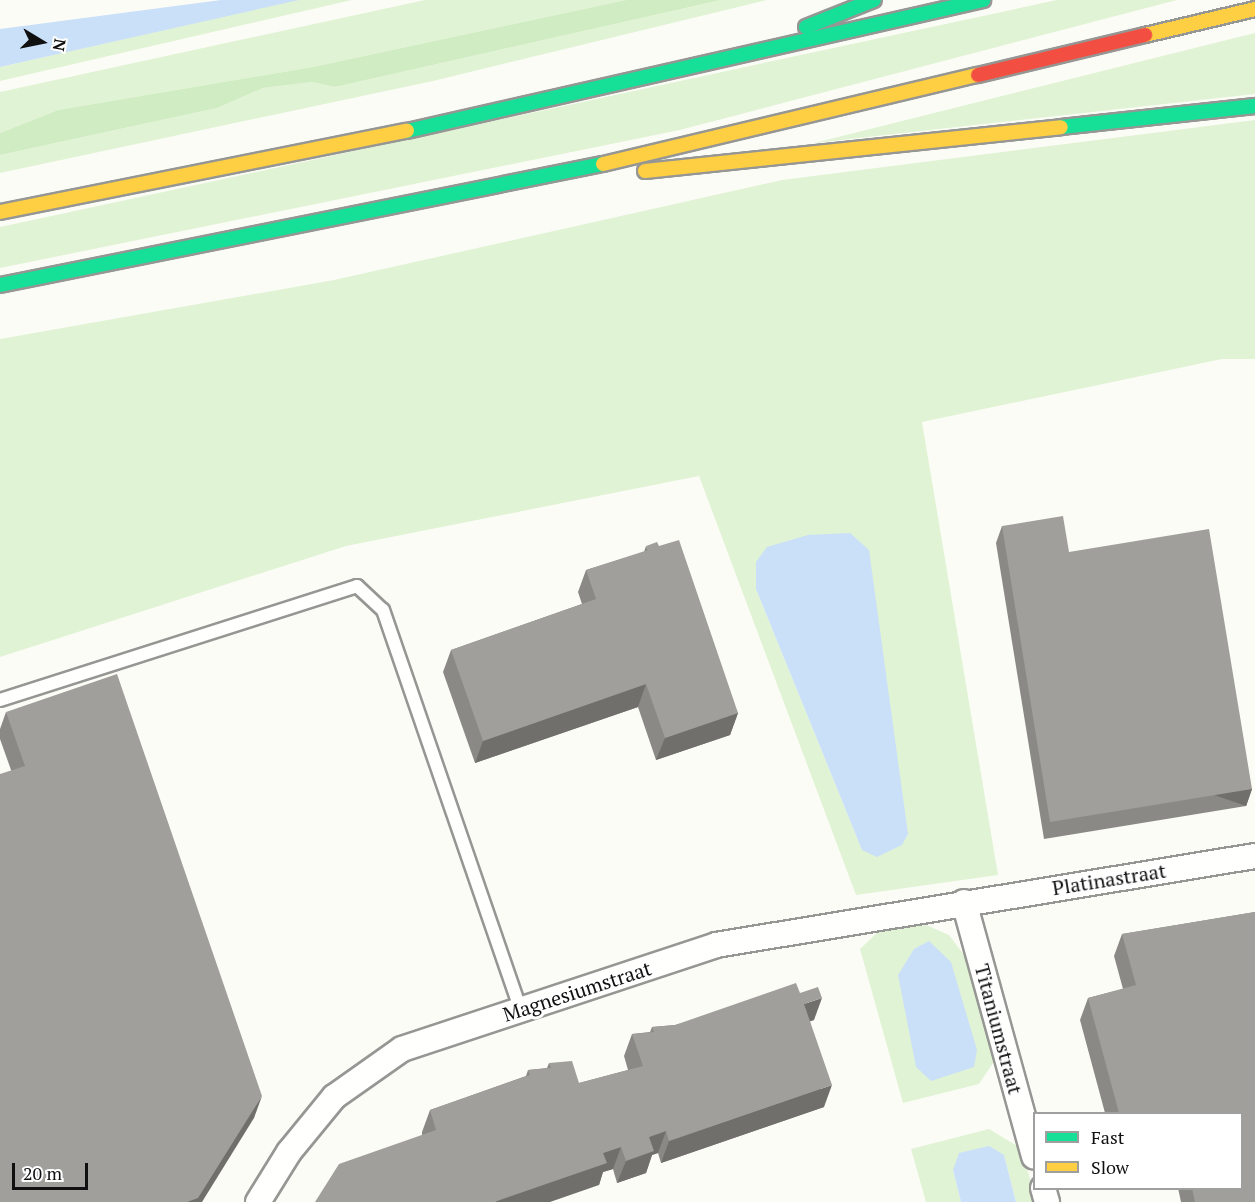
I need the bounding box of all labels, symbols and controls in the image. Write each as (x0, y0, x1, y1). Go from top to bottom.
north arrow (12, 12, 72, 72)
text: N (48, 37, 72, 53)
street label: Platinastraat (1050, 858, 1168, 900)
street label: Magnesiumstraat (500, 956, 654, 1026)
street label: Titaniumstraat (970, 961, 1028, 1097)
legend (1033, 1112, 1243, 1190)
text: Fast (1091, 1125, 1124, 1149)
scale bar (15, 1151, 92, 1189)
text: Slow (1091, 1155, 1129, 1179)
text: 20 m (23, 1161, 62, 1185)

